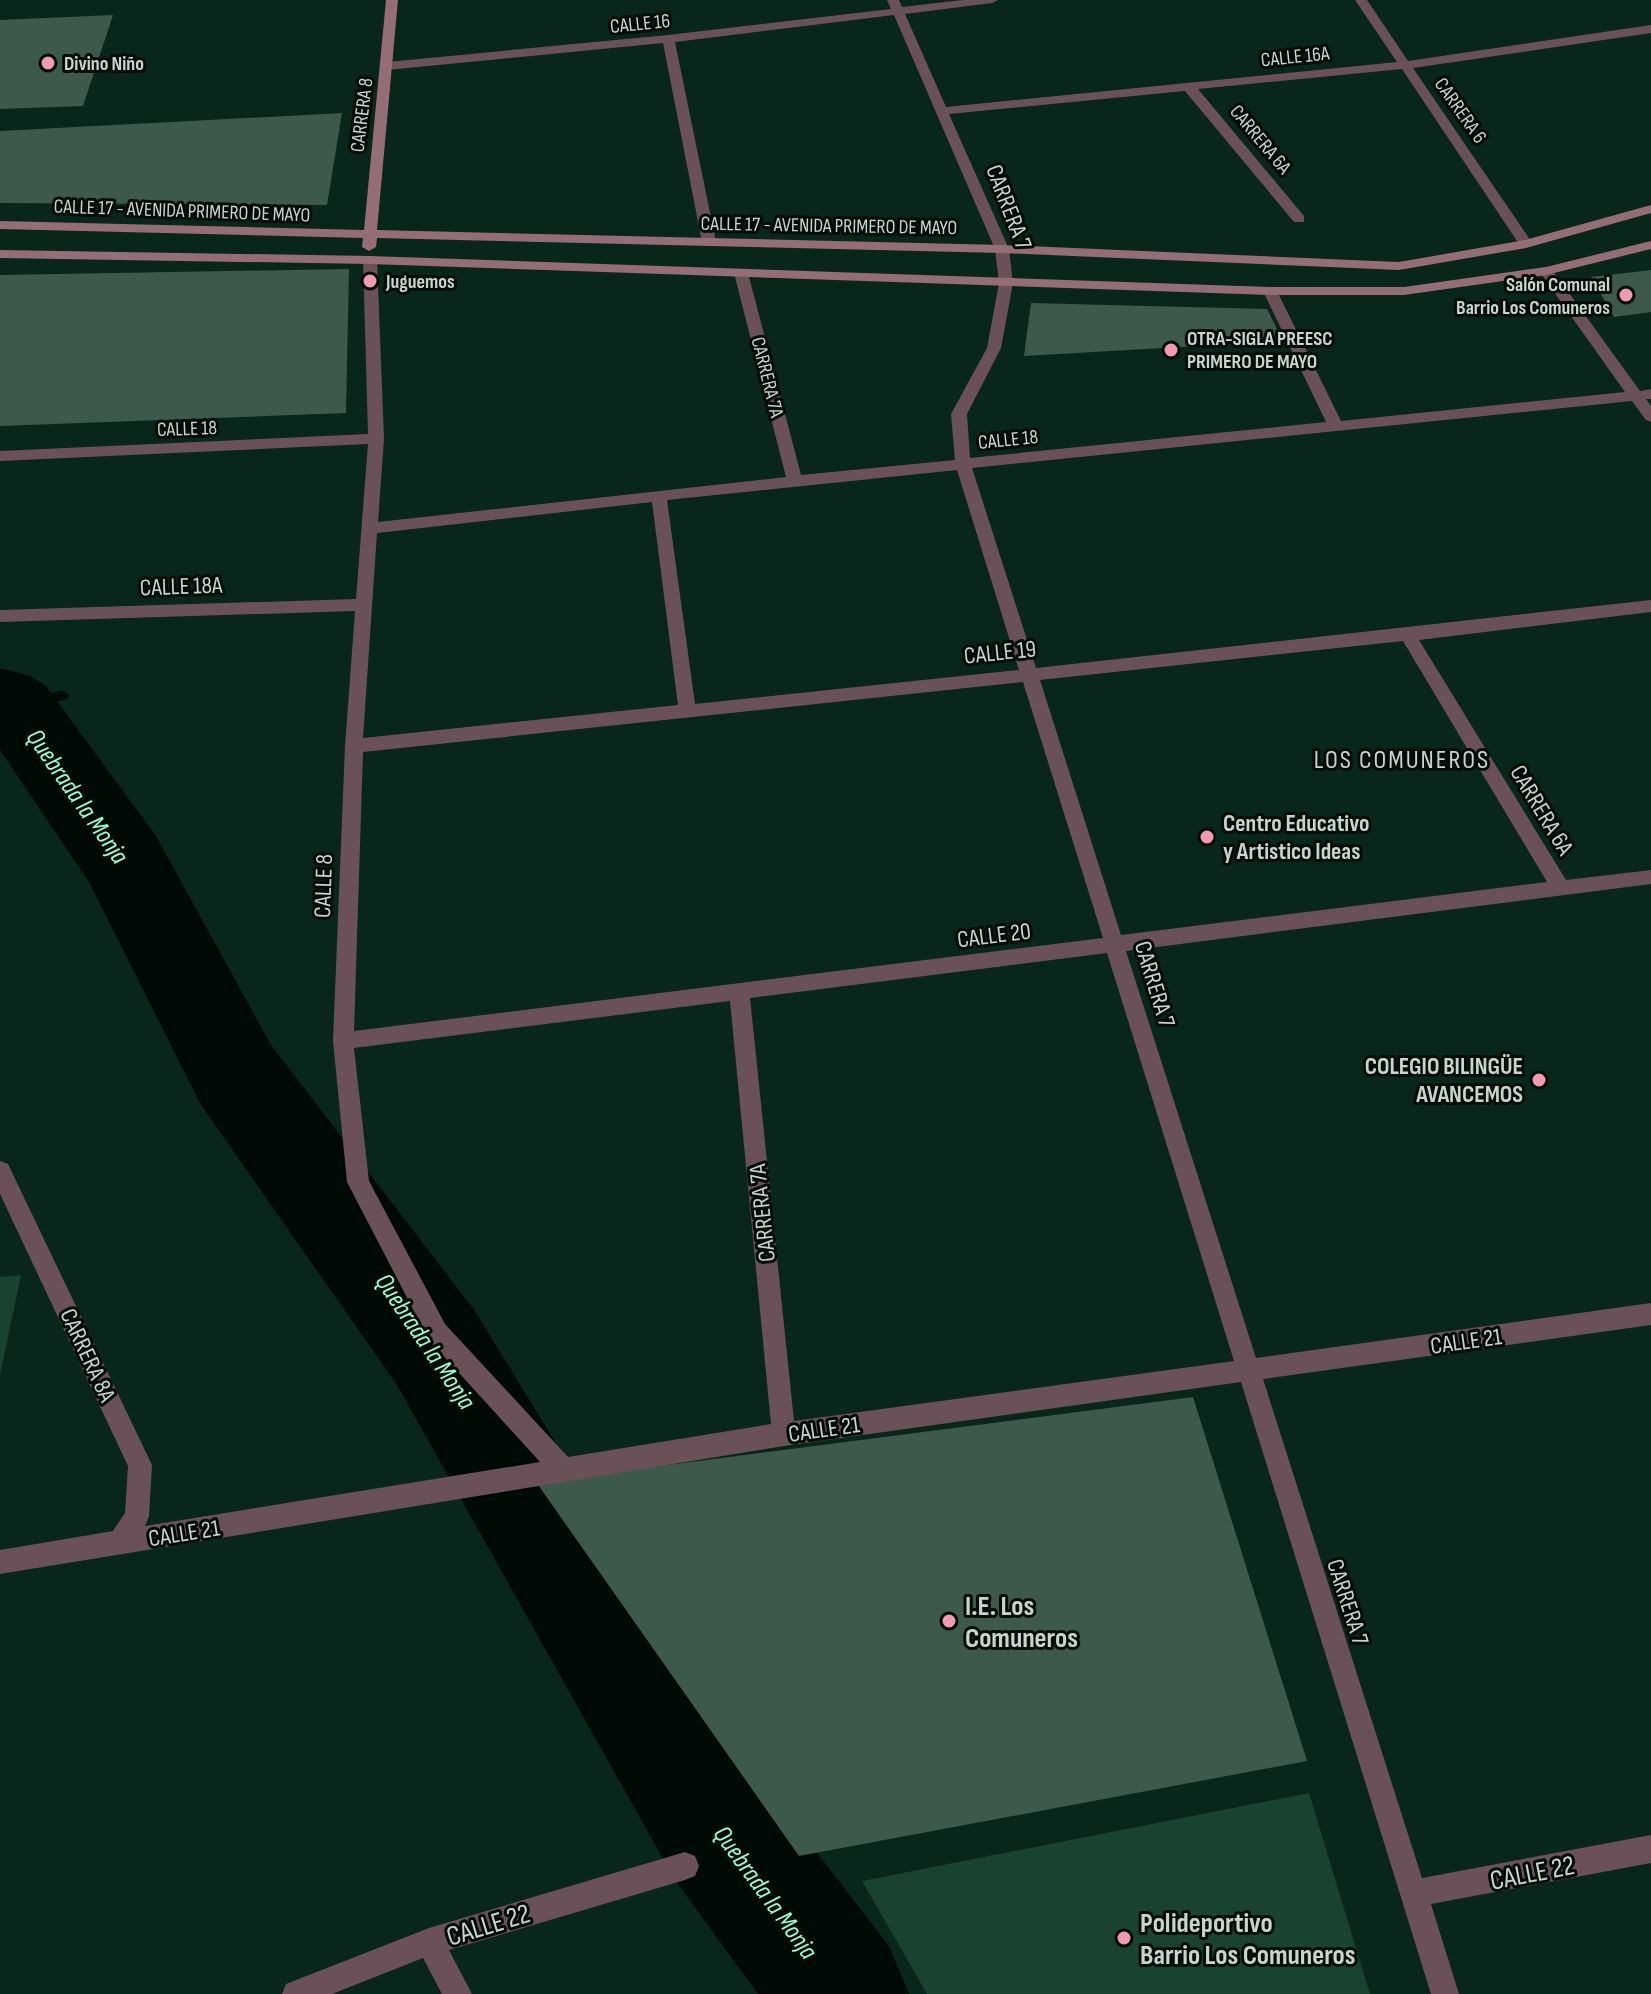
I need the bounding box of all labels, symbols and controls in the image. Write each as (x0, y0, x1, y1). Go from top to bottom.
street label: CALLE 16 (609, 9, 671, 39)
street label: CALLE 16A (1260, 41, 1331, 73)
place label: Divino Niño (64, 52, 144, 76)
marker: Divino Niño (39, 54, 57, 72)
street label: CARRERA 6 (1429, 73, 1491, 148)
street label: CARRERA 8 (346, 77, 378, 154)
street label: CARRERA 6A (1224, 100, 1296, 180)
street label: CARRERA 7 (979, 161, 1038, 254)
street label: CALLE 17 - AVENIDA PRIMERO DE MAYO (53, 195, 311, 227)
street label: CALLE 17 - AVENIDA PRIMERO DE MAYO (700, 212, 957, 240)
place label: Juguemos (385, 270, 455, 294)
marker: Juguemos (361, 272, 379, 290)
place label: Salón Comunal Barrio Los Comuneros (1456, 273, 1610, 320)
marker: Salón Comunal Barrio Los Comuneros (1617, 286, 1635, 304)
place label: OTRA-SIGLA PREESC PRIMERO DE MAYO (1187, 327, 1333, 374)
street label: CARRERA 7A (745, 335, 789, 420)
marker: OTRA-SIGLA PREESC PRIMERO DE MAYO (1162, 341, 1180, 359)
street label: CALLE 18 (157, 416, 218, 442)
street label: CALLE 18 (977, 425, 1039, 455)
street label: CALLE 18A (139, 571, 224, 602)
street label: CALLE 19 (963, 634, 1038, 671)
water label: Quebrada la Monja (19, 723, 135, 871)
district label: LOS COMUNEROS (1314, 745, 1490, 776)
street label: CARRERA 6A (1503, 760, 1580, 861)
place label: Centro Educativo y Artistico Ideas (1223, 809, 1370, 866)
marker: Centro Educativo y Artistico Ideas (1198, 828, 1216, 846)
street label: CALLE 8 (308, 854, 339, 918)
street label: CALLE 20 (956, 917, 1033, 954)
street label: CARRERA 7 (1128, 938, 1181, 1031)
place label: COLEGIO BILINGÜE AVANCEMOS (1365, 1052, 1523, 1109)
marker: COLEGIO BILINGÜE AVANCEMOS (1530, 1071, 1548, 1089)
street label: CARRERA 7A (743, 1162, 782, 1263)
water label: Quebrada la Monja (368, 1268, 482, 1416)
street label: CARRERA 8A (53, 1304, 122, 1407)
street label: CALLE 21 (1429, 1322, 1504, 1361)
street label: CALLE 21 (787, 1410, 862, 1449)
street label: CALLE 21 (146, 1513, 222, 1553)
street label: CARRERA 7 (1320, 1556, 1375, 1649)
place label: I.E. Los Comuneros (965, 1590, 1078, 1655)
marker: I.E. Los Comuneros (940, 1612, 958, 1630)
water label: Quebrada la Monja (706, 1820, 824, 1966)
street label: CALLE 22 (1487, 1849, 1577, 1898)
street label: CALLE 22 (443, 1897, 534, 1954)
place label: Polideportivo Barrio Los Comuneros (1140, 1907, 1356, 1972)
marker: Polideportivo Barrio Los Comuneros (1115, 1929, 1133, 1947)

